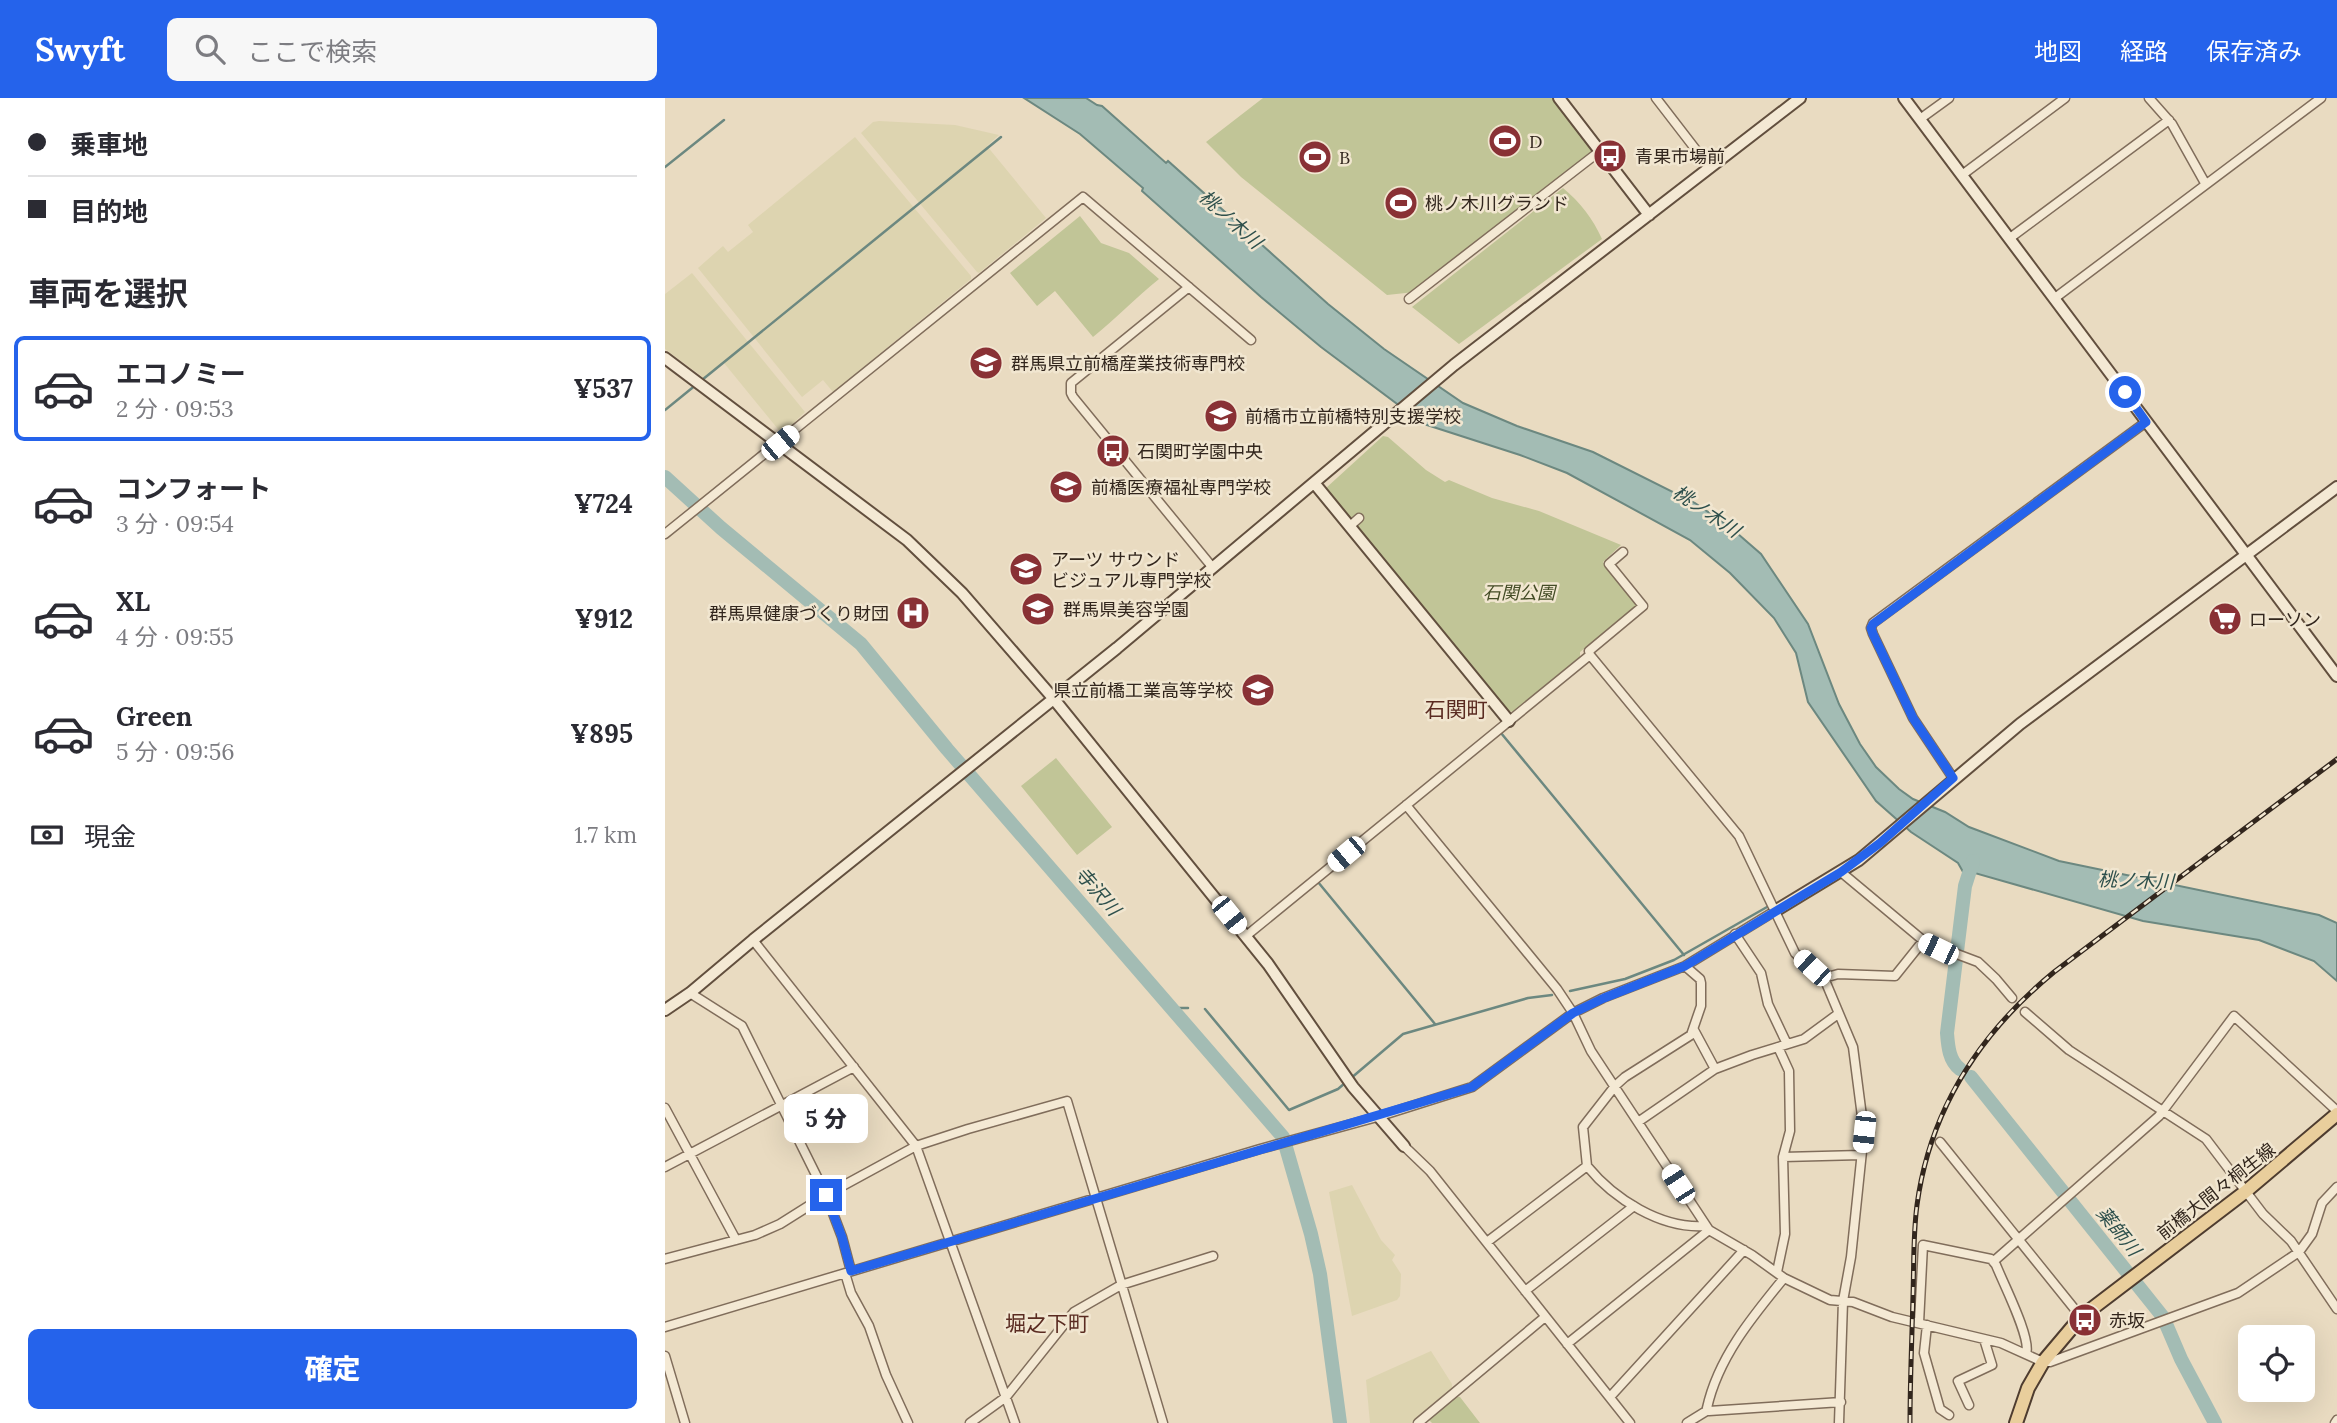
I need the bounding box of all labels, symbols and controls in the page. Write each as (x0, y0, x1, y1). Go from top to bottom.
search box (167, 18, 657, 81)
text: Swyft (35, 28, 125, 70)
icon: search (191, 30, 229, 68)
text: ここで検索 (247, 35, 377, 68)
text: 地図 (2034, 36, 2082, 67)
text: 経路 (2120, 36, 2168, 67)
text: 保存済み (2206, 36, 2302, 67)
sports icon: D (1486, 122, 1524, 160)
text: 乗車地 (70, 128, 148, 161)
place label: D (1529, 130, 1542, 153)
bus stop icon: 青果市場前 (1591, 137, 1629, 175)
sports icon: B (1296, 138, 1334, 176)
place label: 青果市場前 (1635, 145, 1725, 168)
place label: B (1339, 146, 1350, 169)
sports icon: 桃ノ木川グランド (1382, 184, 1420, 222)
water label: 桃ノ木川 (1195, 185, 1269, 255)
place label: 桃ノ木川グランド (1425, 192, 1569, 215)
text: 目的地 (70, 195, 148, 228)
text: 車両を選択 (28, 273, 188, 314)
school or university icon: 群馬県立前橋産業技術専門校 (967, 344, 1005, 382)
place label: 群馬県立前橋産業技術専門校 (1011, 352, 1245, 375)
icon: car (32, 357, 95, 420)
text: エコノミー (116, 357, 246, 390)
text: ¥537 (573, 372, 633, 405)
route start (2109, 376, 2141, 408)
text: 2 分 · 09:53 (116, 394, 234, 423)
school or university icon: 前橋市立前橋特別支援学校 (1202, 397, 1240, 435)
place label: 前橋市立前橋特別支援学校 (1245, 405, 1461, 428)
car (758, 421, 803, 465)
bus stop icon: 石関町学園中央 (1094, 432, 1132, 470)
place label: 石関町学園中央 (1137, 440, 1263, 463)
school or university icon: 前橋医療福祉専門学校 (1047, 468, 1085, 506)
icon: car (32, 472, 95, 535)
text: コンフォート (116, 472, 271, 505)
place label: 前橋医療福祉専門学校 (1091, 476, 1271, 499)
water label: 桃ノ木川 (1669, 480, 1747, 543)
text: ¥724 (574, 487, 633, 520)
text: 3 分 · 09:54 (116, 509, 234, 538)
place label: アーツ サウンド ビジュアル専門学校 (1051, 548, 1211, 592)
school or university icon: アーツ サウンド ビジュアル専門学校 (1007, 550, 1045, 588)
park label: 石関公園 (1483, 581, 1558, 604)
text: XL (116, 585, 150, 618)
icon: car (32, 587, 95, 650)
school or university icon: 群馬県美容学園 (1019, 590, 1057, 628)
hospital icon: 群馬県健康づくり財団 (894, 594, 932, 632)
place label: 群馬県美容学園 (1063, 598, 1189, 621)
supermarket icon: ローソン (2206, 600, 2244, 638)
text: ¥912 (575, 602, 633, 635)
place label: 群馬県健康づくり財団 (709, 602, 889, 625)
place label: ローソン (2249, 608, 2321, 631)
text: 4 分 · 09:55 (116, 622, 234, 651)
school or university icon: 県立前橋工業高等学校 (1239, 671, 1277, 709)
place label: 県立前橋工業高等学校 (1053, 679, 1233, 702)
district label: 石関町 (1425, 696, 1488, 723)
text: Green (116, 700, 192, 733)
icon: car (32, 702, 95, 765)
text: ¥895 (570, 717, 633, 750)
text: 5 分 · 09:56 (116, 737, 235, 766)
icon: cash (28, 816, 66, 854)
text: 現金 (84, 820, 136, 853)
text: 1.7 km (574, 820, 637, 849)
car (1324, 832, 1369, 876)
water label: 寺沢川 (1070, 862, 1127, 922)
water label: 桃ノ木川 (2098, 867, 2176, 893)
car (1208, 892, 1251, 938)
car (1915, 930, 1962, 968)
car (1790, 946, 1835, 990)
callout: 5 分 (784, 1094, 868, 1142)
text: 5 分 (805, 1104, 847, 1133)
car (1852, 1110, 1877, 1154)
street label: 前橋大間々桐生線 (2152, 1138, 2280, 1244)
car (1658, 1161, 1699, 1207)
route end (810, 1179, 842, 1211)
water label: 薬師川 (2092, 1201, 2148, 1262)
bus stop icon: 赤坂 (2066, 1301, 2104, 1339)
place label: 赤坂 (2109, 1309, 2145, 1332)
district label: 堀之下町 (1005, 1310, 1089, 1337)
map controls (2238, 1325, 2315, 1402)
button: locate (2238, 1325, 2315, 1402)
button: 確定 (28, 1329, 637, 1409)

